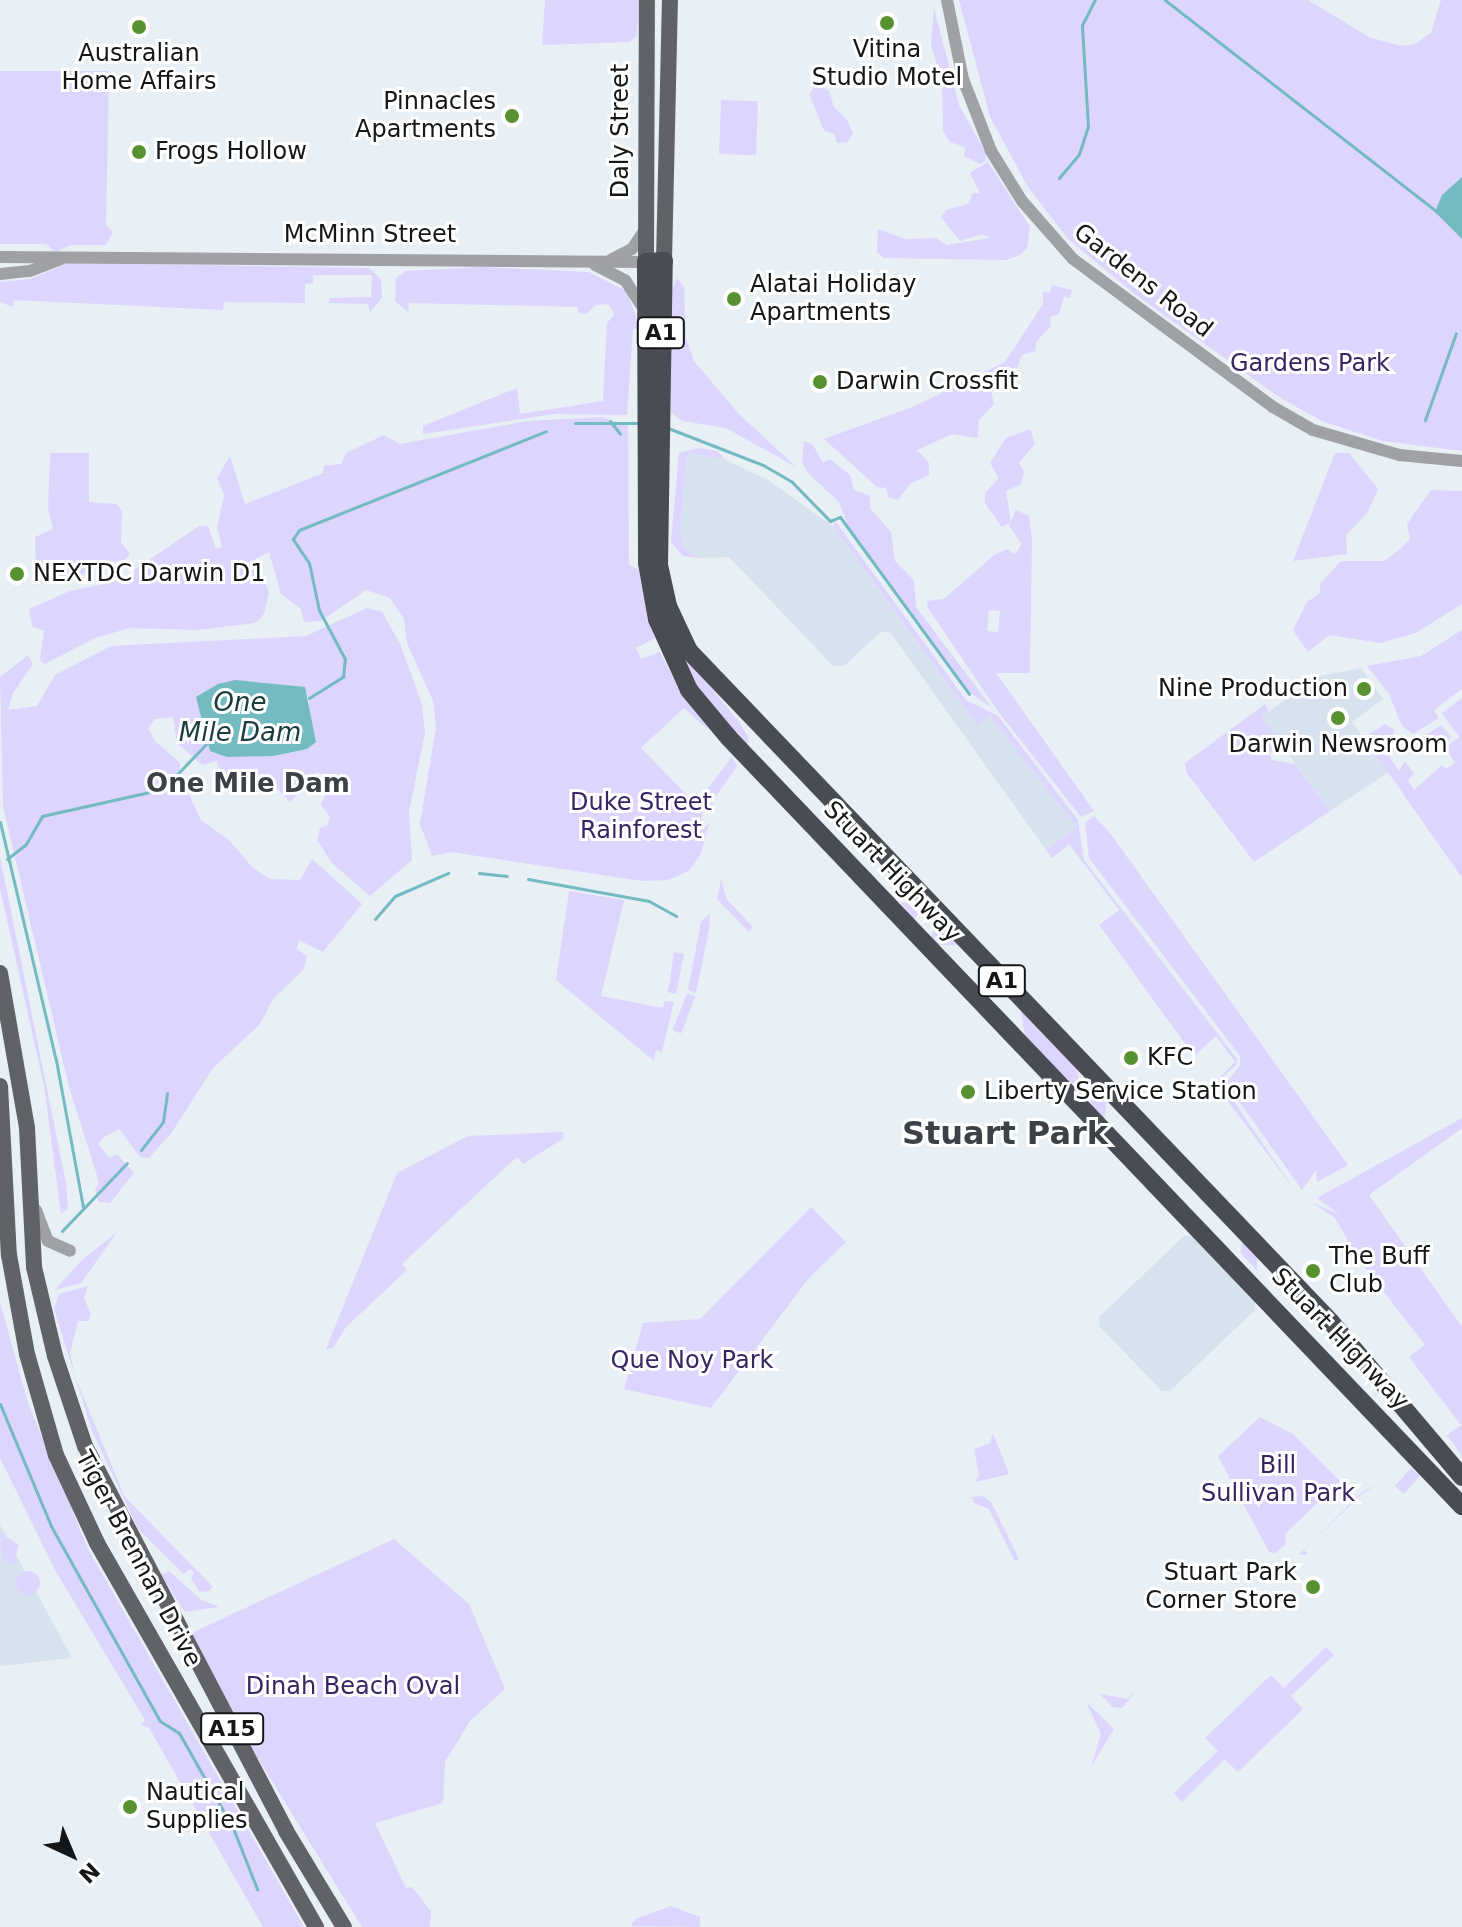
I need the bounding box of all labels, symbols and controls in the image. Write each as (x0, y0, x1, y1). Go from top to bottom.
marker: Vitina Studio Motel (878, 14, 896, 32)
marker: Australian Home Affairs (130, 18, 148, 36)
place label: Vitina Studio Motel (812, 36, 962, 92)
place label: Australian Home Affairs (61, 40, 217, 96)
street label: Daly Street (607, 64, 635, 198)
place label: Pinnacles Apartments (355, 88, 496, 144)
marker: Pinnacles Apartments (503, 107, 521, 125)
place label: Frogs Hollow (155, 138, 307, 166)
marker: Frogs Hollow (130, 143, 148, 161)
street label: Gardens Road (1068, 218, 1218, 344)
street label: McMinn Street (284, 221, 456, 249)
place label: Alatai Holiday Apartments (750, 271, 916, 327)
marker: Alatai Holiday Apartments (725, 290, 743, 308)
road number: A1 (635, 315, 687, 351)
park label: Gardens Park (1230, 350, 1390, 378)
place label: Darwin Crossfit (836, 368, 1019, 396)
marker: Darwin Crossfit (811, 373, 829, 391)
place label: NEXTDC Darwin D1 (33, 560, 266, 588)
marker: NEXTDC Darwin D1 (8, 565, 26, 583)
place label: Nine Production (1158, 675, 1348, 703)
marker: Nine Production (1355, 680, 1373, 698)
water label: One Mile Dam (179, 687, 301, 748)
marker: Darwin Newsroom (1329, 709, 1347, 727)
place label: Darwin Newsroom (1228, 731, 1448, 759)
district label: One Mile Dam (146, 768, 350, 800)
park label: Duke Street Rainforest (570, 789, 712, 845)
street label: Stuart Highway (817, 795, 967, 949)
road number: A1 (976, 963, 1028, 999)
place label: KFC (1147, 1044, 1193, 1072)
marker: KFC (1122, 1049, 1140, 1067)
place label: Liberty Service Station (984, 1078, 1257, 1106)
marker: Liberty Service Station (959, 1083, 977, 1101)
district label: Stuart Park (902, 1114, 1108, 1152)
place label: The Buff Club (1329, 1243, 1429, 1299)
street label: Stuart Highway (1265, 1262, 1415, 1416)
marker: The Buff Club (1304, 1262, 1322, 1280)
park label: Que Noy Park (611, 1347, 773, 1375)
street label: Tiger Brennan Drive (69, 1446, 207, 1672)
park label: Bill Sullivan Park (1201, 1452, 1355, 1508)
place label: Stuart Park Corner Store (1145, 1559, 1297, 1615)
marker: Stuart Park Corner Store (1304, 1578, 1322, 1596)
park label: Dinah Beach Oval (246, 1673, 460, 1701)
road number: A15 (200, 1711, 264, 1747)
place label: Nautical Supplies (146, 1779, 248, 1835)
marker: Nautical Supplies (121, 1798, 139, 1816)
north arrow (32, 1815, 112, 1895)
text: N (74, 1857, 104, 1888)

